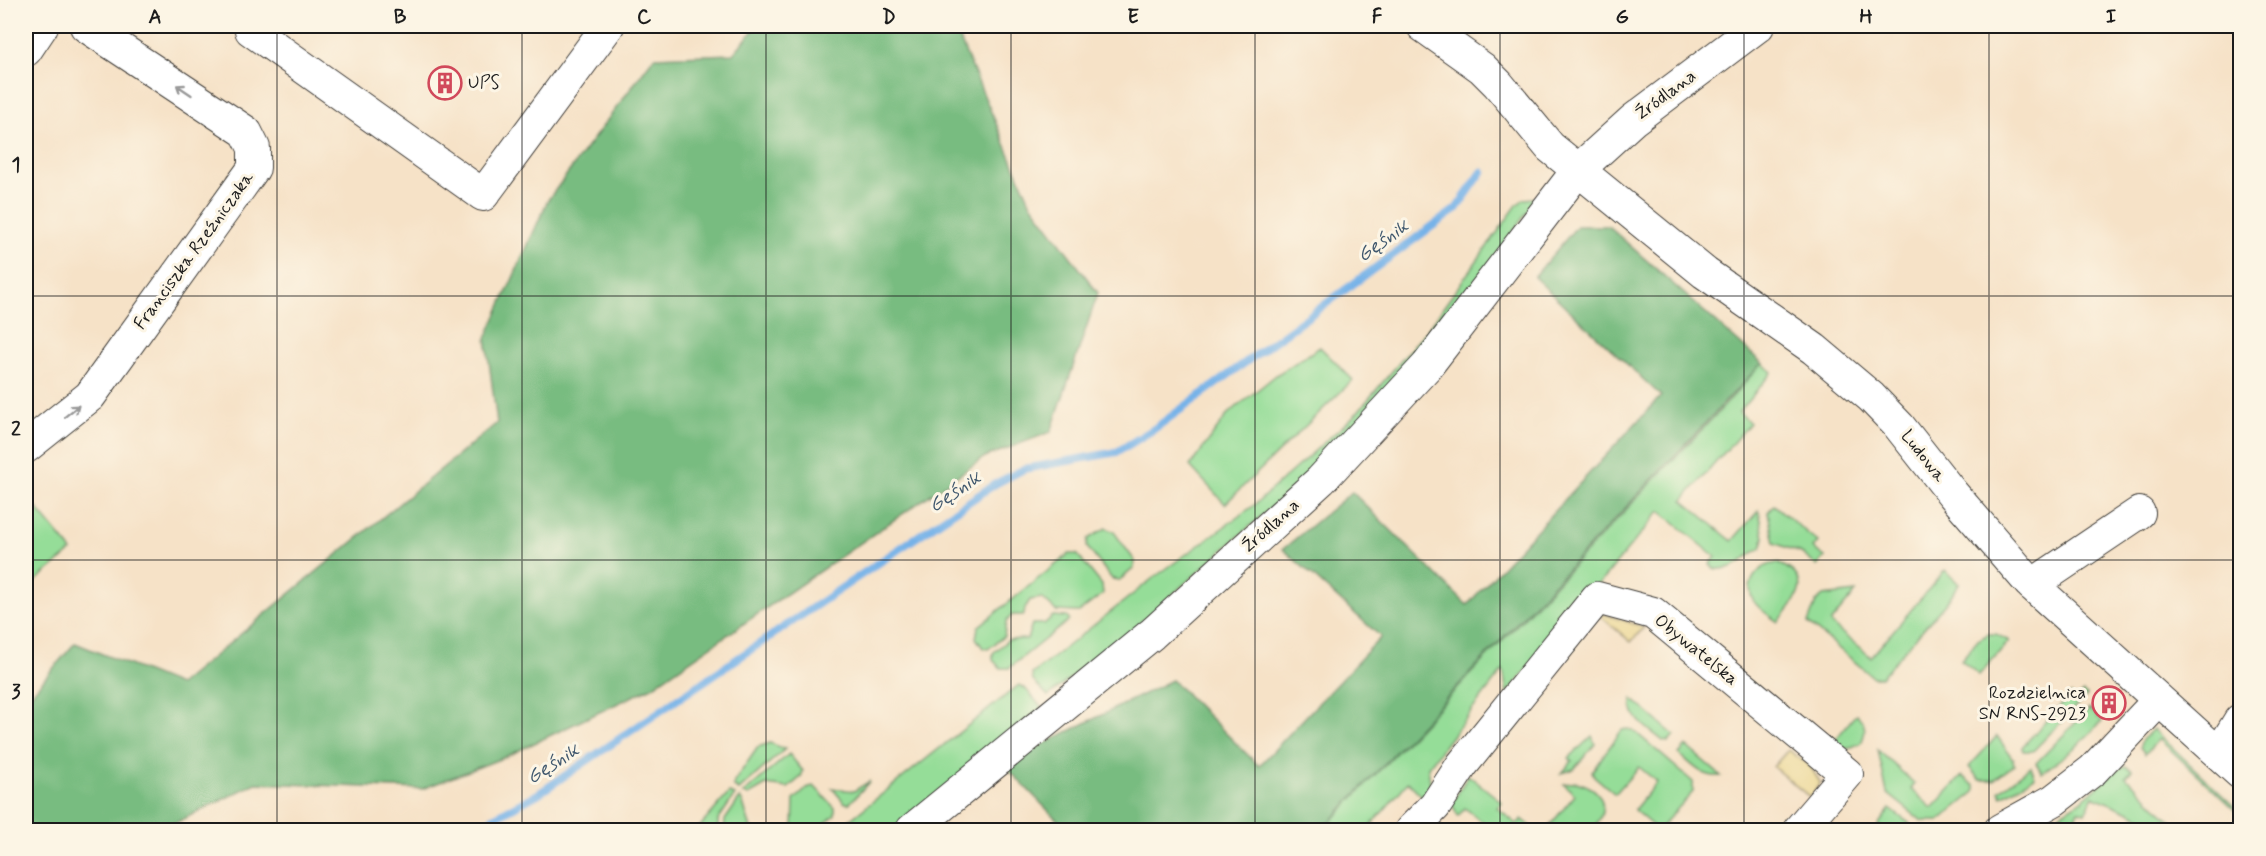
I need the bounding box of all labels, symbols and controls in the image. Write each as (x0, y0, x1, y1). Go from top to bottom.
text: A (148, 4, 162, 31)
text: B (394, 4, 407, 31)
text: C (637, 4, 652, 31)
text: D (882, 4, 896, 31)
text: E (1127, 4, 1139, 31)
text: F (1372, 4, 1383, 31)
text: G (1615, 4, 1629, 31)
text: H (1859, 4, 1873, 31)
text: I (2106, 4, 2116, 31)
street label: Źródlana (1631, 64, 1701, 126)
building icon: UPS (427, 65, 463, 101)
place label: UPS (468, 71, 500, 95)
one-way arrow (176, 84, 192, 96)
text: 1 (12, 152, 20, 179)
street label: Franciszka Rzeźniczaka (129, 167, 260, 335)
water label: Gęśnik (1352, 213, 1415, 269)
one-way arrow (63, 405, 79, 418)
text: 2 (11, 416, 21, 443)
street label: Ludowa (1895, 425, 1951, 487)
water label: Gęśnik (923, 464, 987, 519)
street label: Źródlana (1237, 494, 1305, 558)
street label: Obywatelska (1649, 609, 1743, 691)
text: 3 (11, 679, 21, 706)
place label: Rozdzielnica SN RNS-2923 (1979, 681, 2086, 726)
building icon: Rozdzielnica SN RNS-2923 (2091, 685, 2127, 721)
water label: Gęśnik (521, 737, 585, 791)

